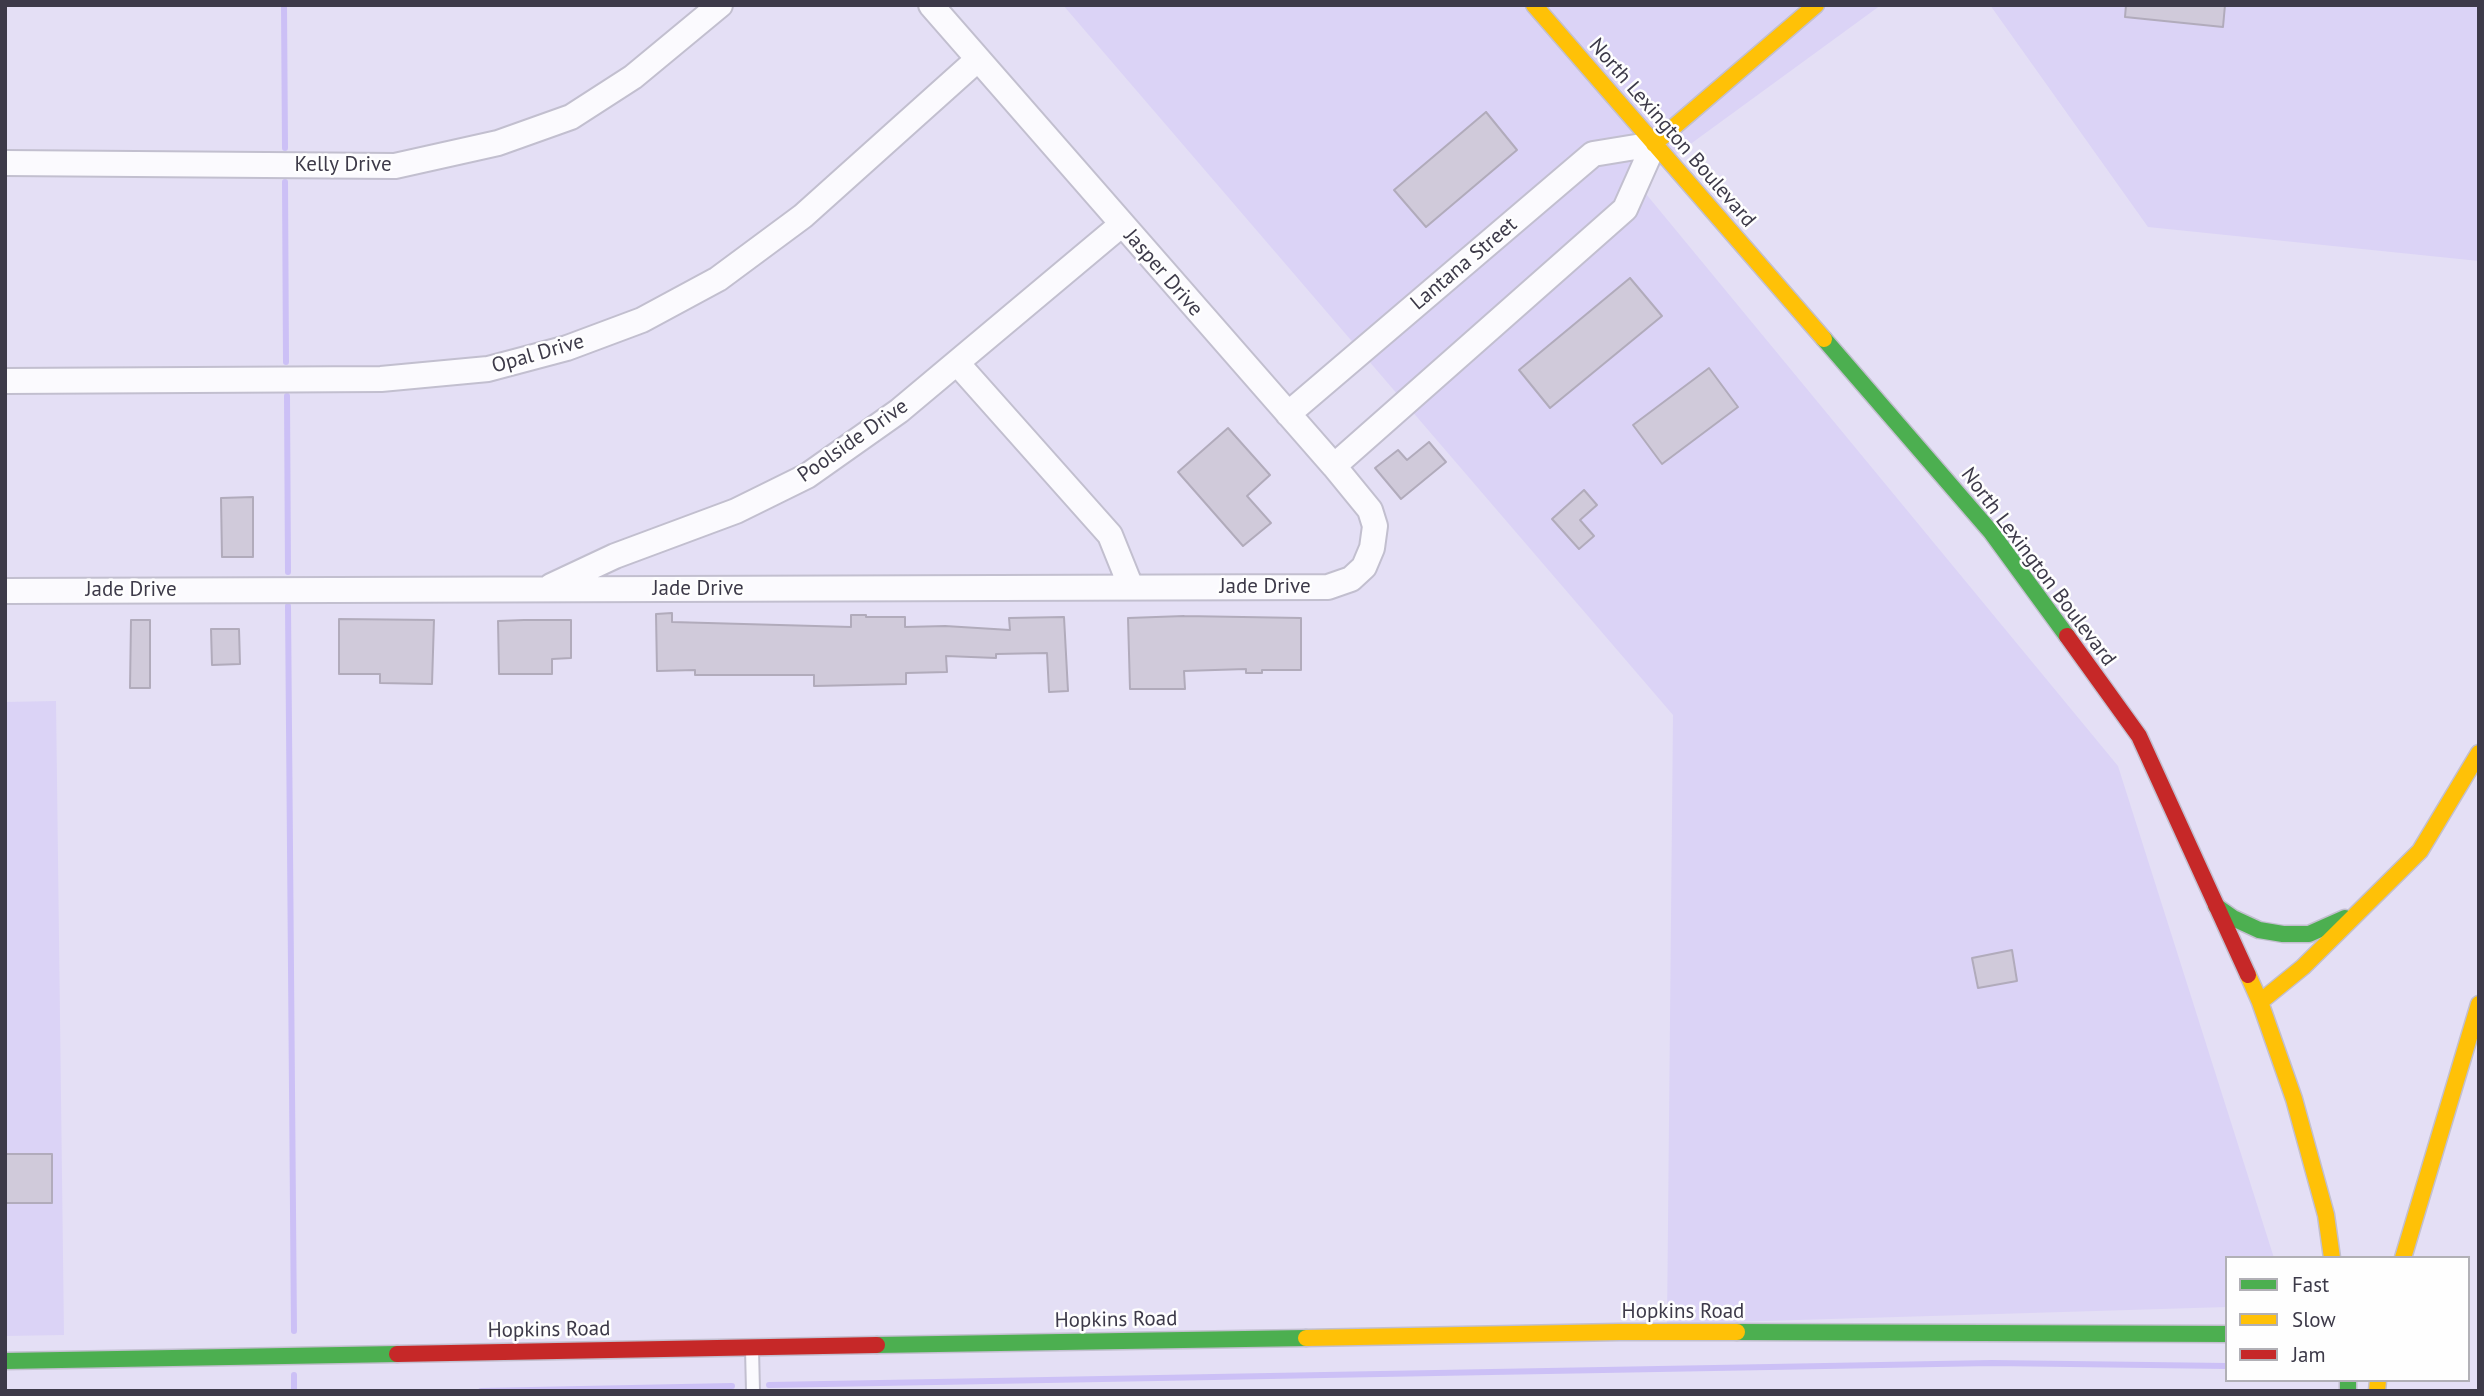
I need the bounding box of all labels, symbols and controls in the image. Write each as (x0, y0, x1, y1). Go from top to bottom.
street label: North Lexington Boulevard (1583, 33, 1761, 233)
street label: Kelly Drive (294, 152, 392, 178)
street label: Lantana Street (1406, 212, 1522, 316)
street label: Jasper Drive (1118, 224, 1208, 322)
street label: Opal Drive (489, 329, 587, 379)
street label: Poolside Drive (793, 394, 913, 488)
street label: North Lexington Boulevard (1955, 463, 2121, 671)
street label: Jade Drive (1219, 574, 1311, 600)
street label: Jade Drive (652, 576, 744, 602)
street label: Jade Drive (85, 577, 177, 603)
legend (2225, 1256, 2470, 1382)
text: Fast (2292, 1271, 2329, 1298)
street label: Hopkins Road (1622, 1299, 1744, 1325)
street label: Hopkins Road (1054, 1306, 1178, 1334)
text: Slow (2292, 1306, 2336, 1333)
street label: Hopkins Road (487, 1316, 611, 1344)
text: Jam (2292, 1341, 2326, 1368)

